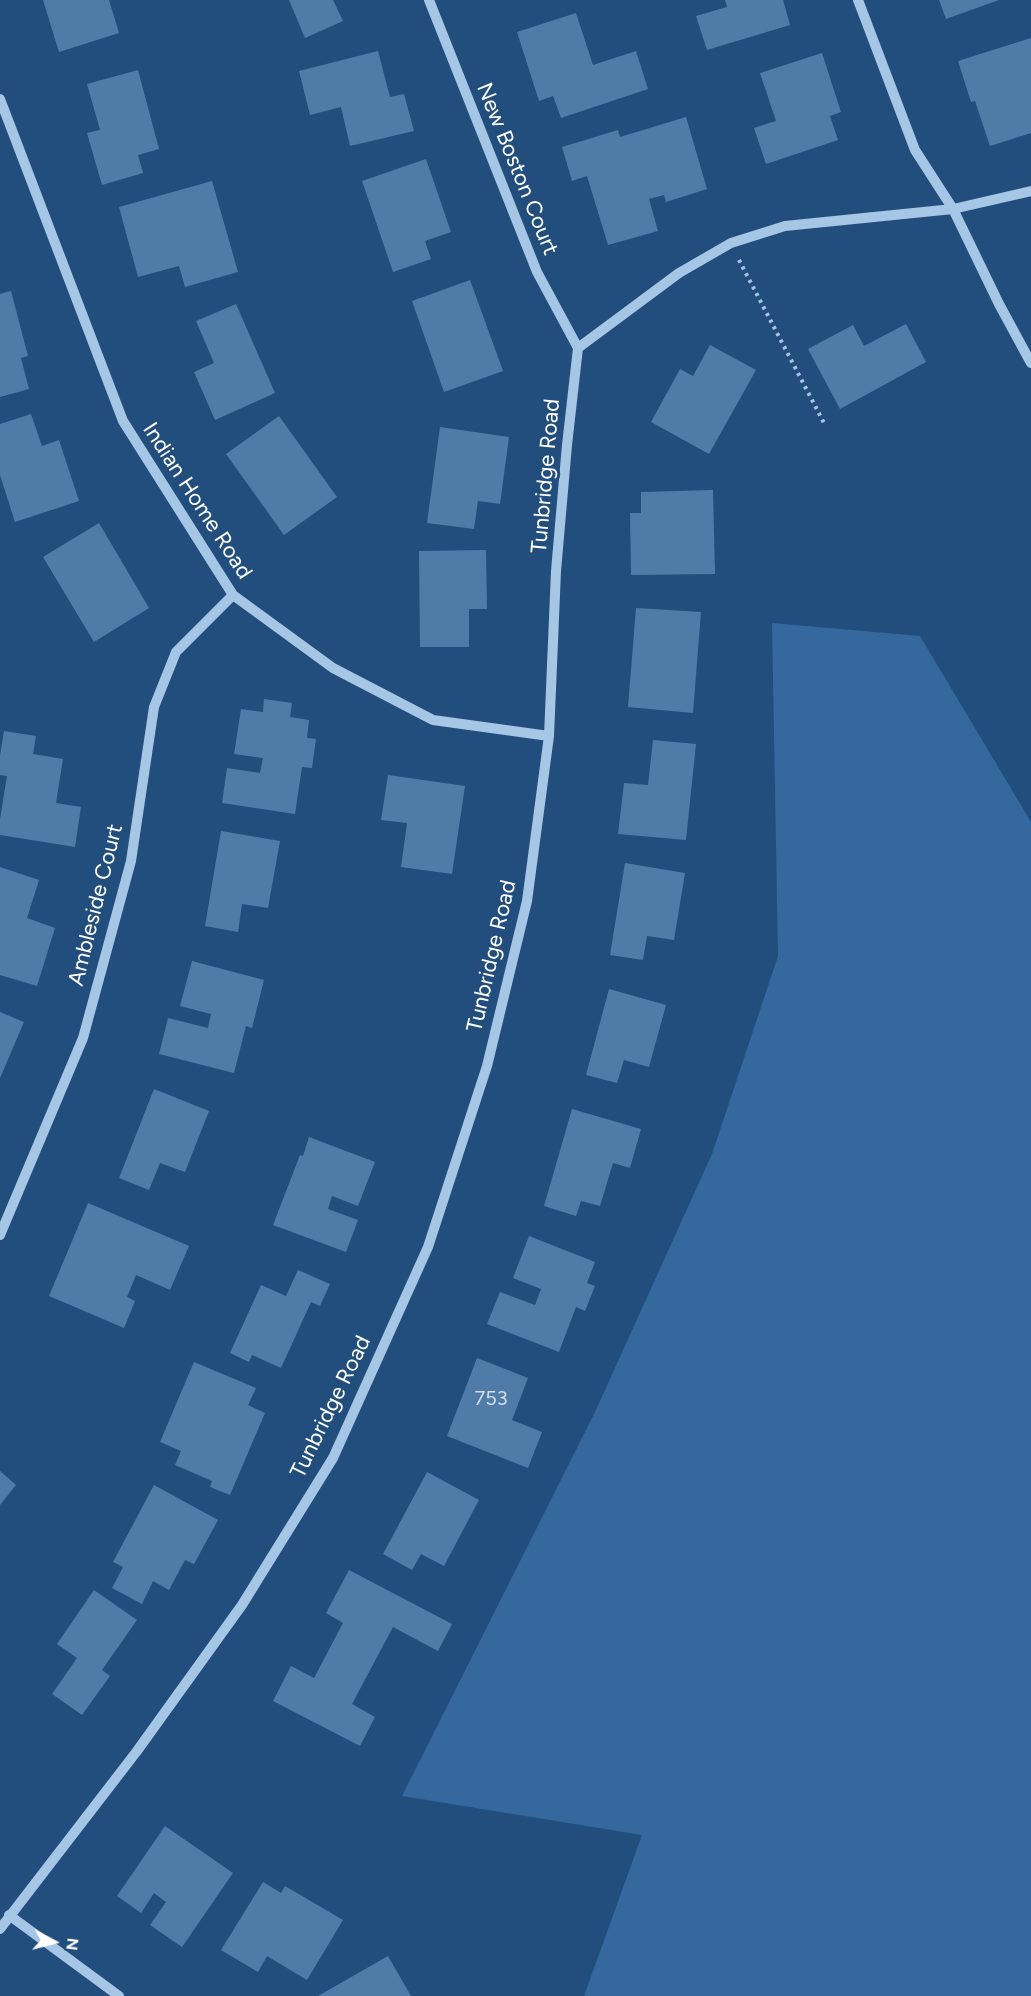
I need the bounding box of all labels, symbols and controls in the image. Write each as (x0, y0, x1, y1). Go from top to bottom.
street label: New Boston Court (470, 79, 564, 259)
street label: Tunbridge Road (526, 398, 566, 554)
street label: Indian Home Road (137, 418, 257, 584)
street label: Ambleside Court (63, 821, 129, 989)
street label: Tunbridge Road (462, 878, 522, 1034)
street label: Tunbridge Road (285, 1332, 377, 1482)
house number: 753 (474, 1387, 508, 1411)
north arrow (24, 1912, 84, 1972)
text: N (62, 1937, 83, 1952)

